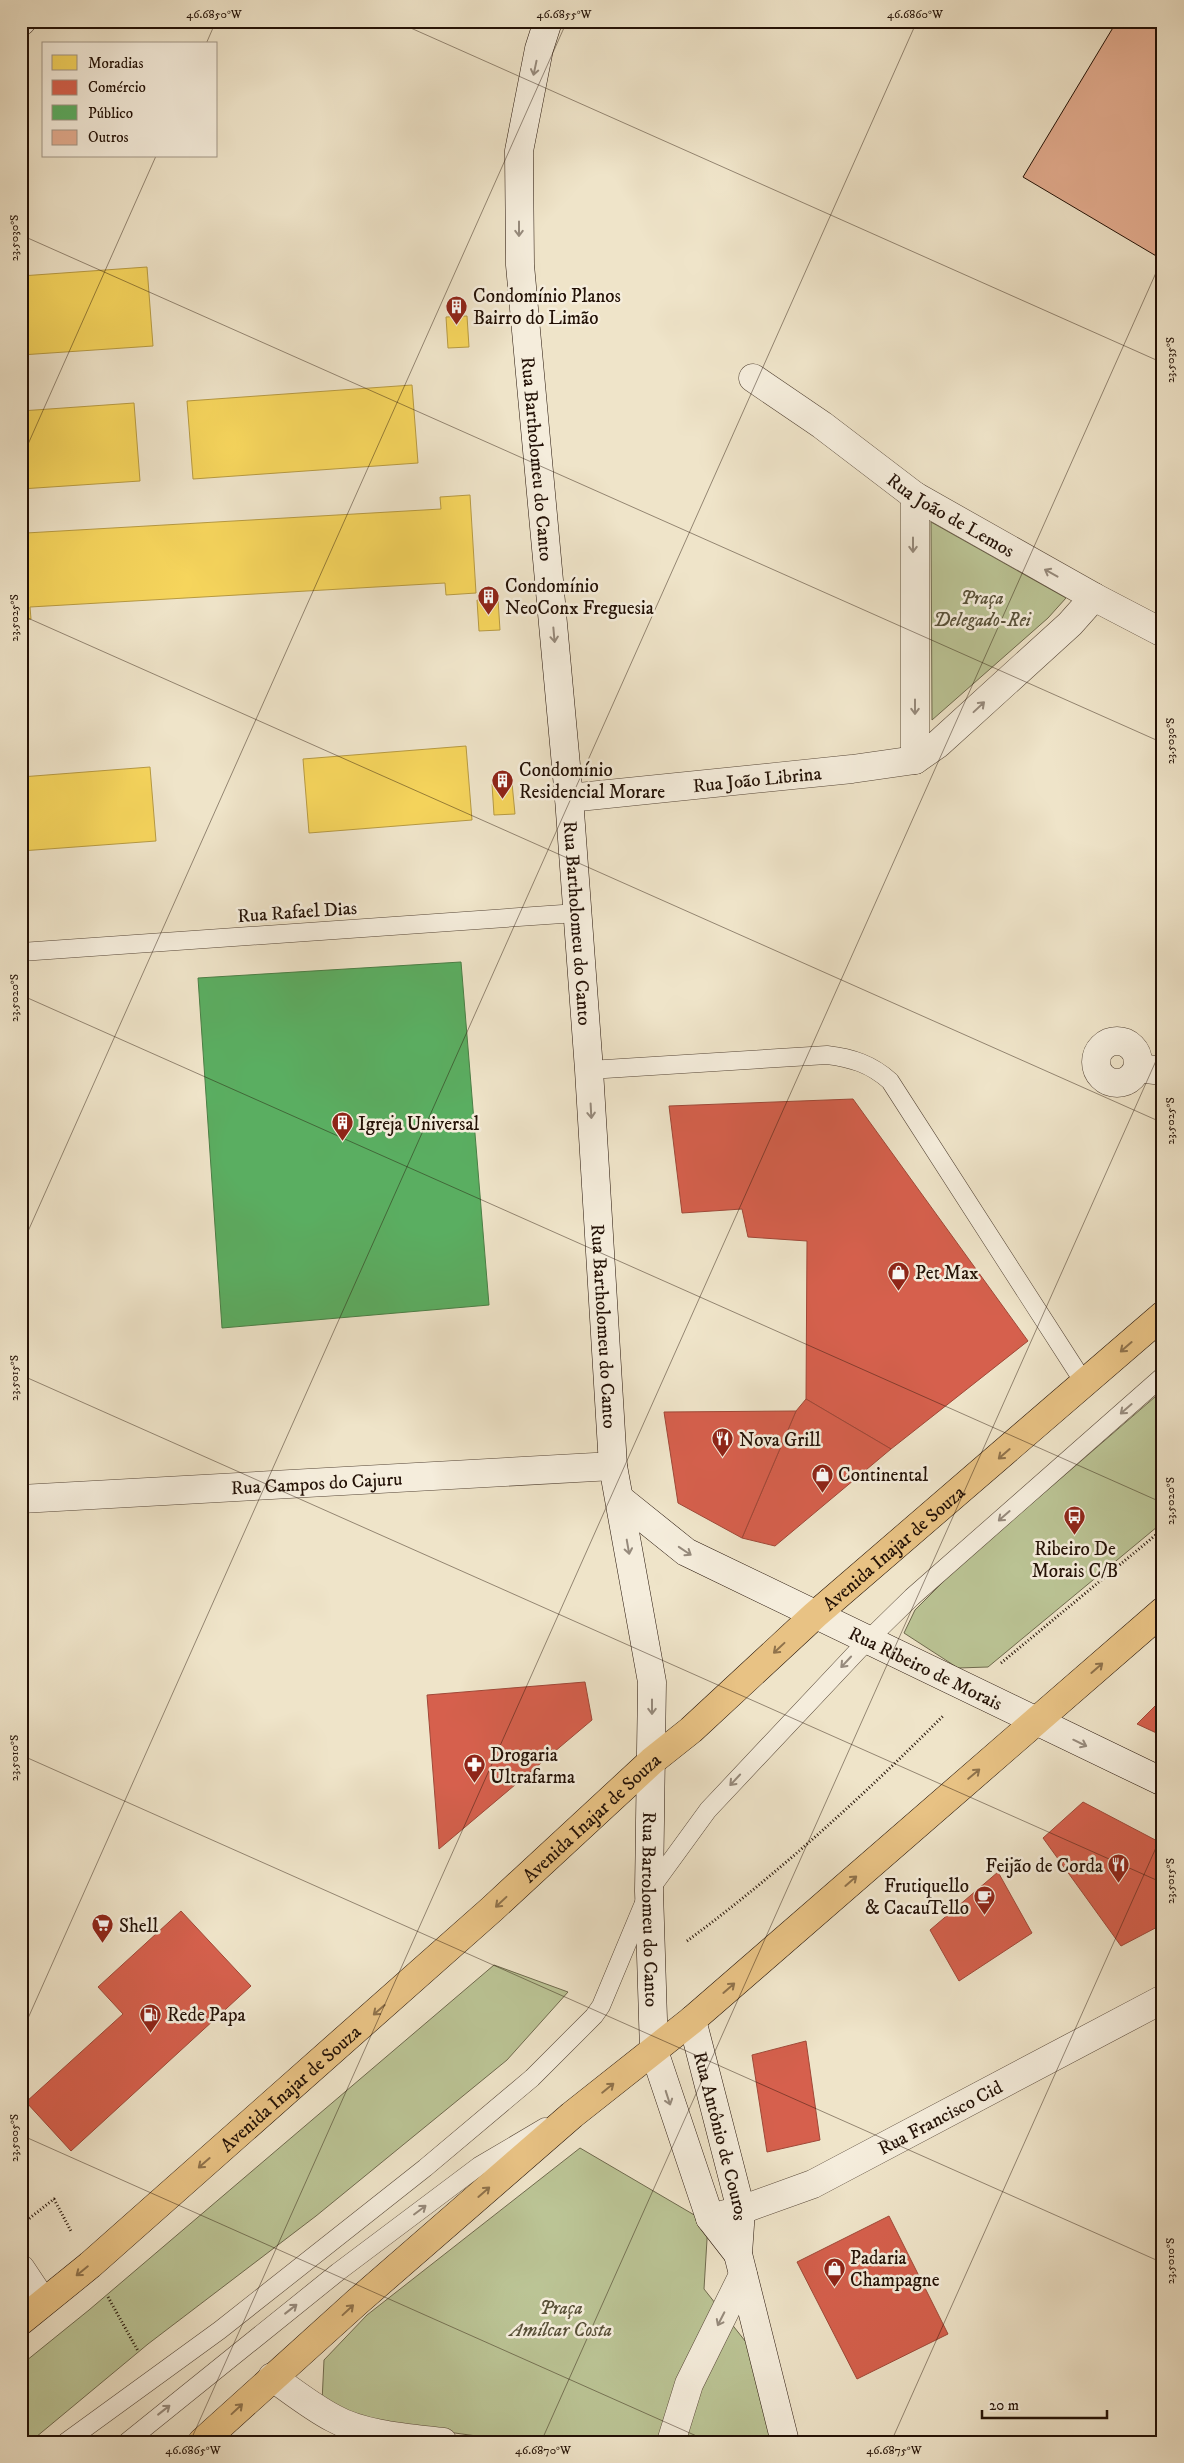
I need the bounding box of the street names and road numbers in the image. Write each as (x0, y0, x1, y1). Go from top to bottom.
street label: Rua Bartholomeu do Canto (515, 356, 557, 562)
street label: Rua João de Lemos (882, 469, 1018, 563)
street label: Rua João Librina (692, 762, 823, 798)
street label: Rua Bartholomeu do Canto (558, 820, 596, 1026)
street label: Rua Rafael Dias (236, 897, 358, 928)
street label: Rua Bartholomeu do Canto (585, 1223, 621, 1429)
street label: Rua Campos do Cajuru (230, 1468, 403, 1500)
street label: Avenida Inajar de Souza (818, 1481, 970, 1616)
street label: Rua Ribeiro de Morais (845, 1622, 1006, 1716)
street label: Avenida Inajar de Souza (518, 1749, 666, 1888)
street label: Rua Bartolomeu do Canto (636, 1812, 663, 2007)
street label: Avenida Inajar de Souza (216, 2021, 366, 2157)
street label: Rua Antônio de Couros (688, 2049, 751, 2222)
street label: Rua Francisco Cid (874, 2076, 1007, 2161)

